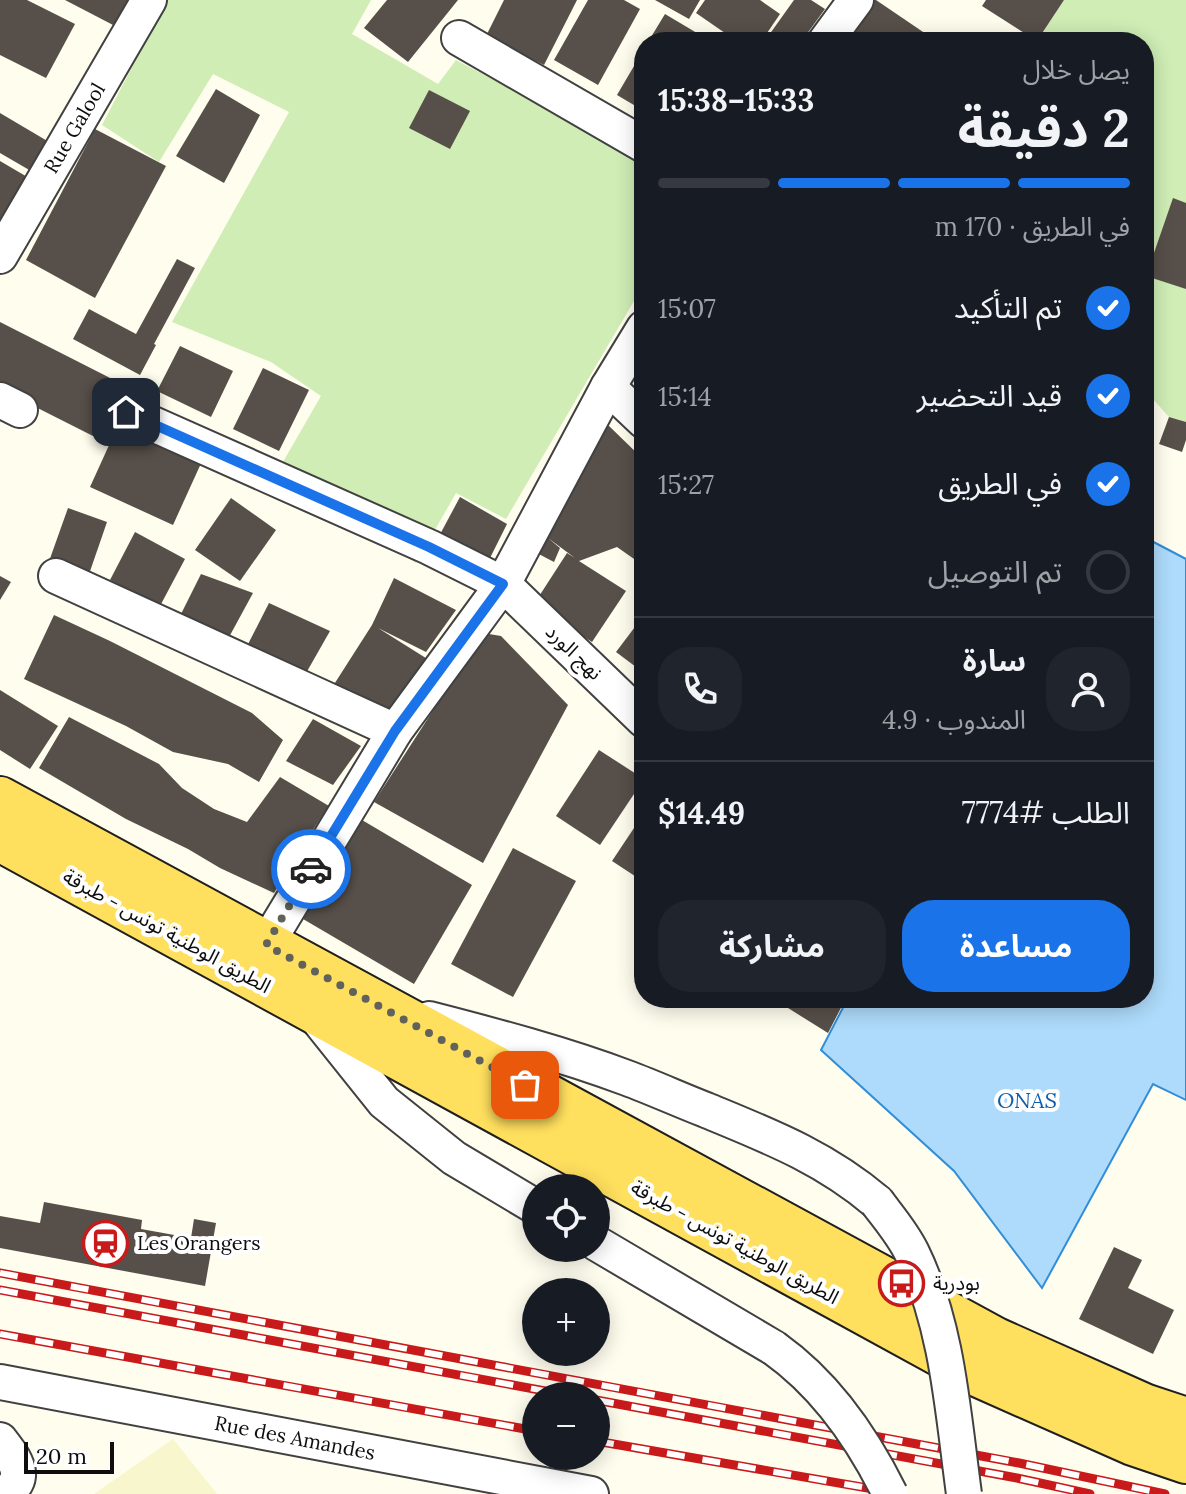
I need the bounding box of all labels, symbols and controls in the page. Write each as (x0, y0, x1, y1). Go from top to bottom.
text: يصل خلال (1023, 53, 1130, 86)
street label: Rue Galool (38, 78, 110, 178)
text: 15:33–15:38 (658, 81, 814, 119)
text: 2 دقيقة (958, 95, 1130, 161)
text: في الطريق · 170 m (935, 210, 1130, 243)
icon: check (1086, 286, 1130, 330)
text: تم التأكيد (954, 288, 1062, 326)
text: 15:07 (658, 292, 716, 325)
icon: check (1086, 374, 1130, 418)
text: قيد التحضير (917, 376, 1062, 414)
pin (92, 378, 160, 446)
text: 15:14 (658, 380, 712, 413)
icon: home (104, 390, 148, 434)
icon: check (1086, 462, 1130, 506)
text: في الطريق (938, 464, 1062, 502)
text: 15:27 (658, 468, 714, 501)
text: تم التوصيل (928, 552, 1062, 590)
street label: نهج الورد (539, 619, 608, 687)
text: سارة (963, 641, 1026, 679)
button: phone (658, 647, 742, 731)
button: person (1046, 647, 1130, 731)
text: المندوب · 4.9 (882, 703, 1026, 736)
text: الطلب #7774 (962, 793, 1130, 831)
text: $14.49 (658, 794, 745, 832)
courier (271, 829, 351, 909)
icon: car (289, 847, 333, 891)
street label: الطريق الوطنية تونس - طبرقة (58, 863, 276, 999)
button: مشاركة (658, 900, 886, 992)
button: مساعدة (902, 900, 1130, 992)
pin (491, 1051, 559, 1119)
icon: bag (503, 1063, 547, 1107)
water label: ONAS (997, 1086, 1057, 1114)
map controls (522, 1174, 610, 1470)
button: locate (522, 1174, 610, 1262)
street label: الطريق الوطنية تونس - طبرقة (626, 1174, 844, 1310)
station icon: Les Orangers (82, 1219, 130, 1267)
place label: Les Orangers (137, 1230, 261, 1255)
bus stop icon: بودرية (878, 1259, 926, 1307)
place label: بودرية (933, 1270, 980, 1295)
button: + (522, 1278, 610, 1366)
button: − (522, 1382, 610, 1470)
street label: Rue des Amandes (212, 1410, 377, 1465)
scale bar (24, 1438, 114, 1474)
text: 20 m (36, 1442, 87, 1470)

